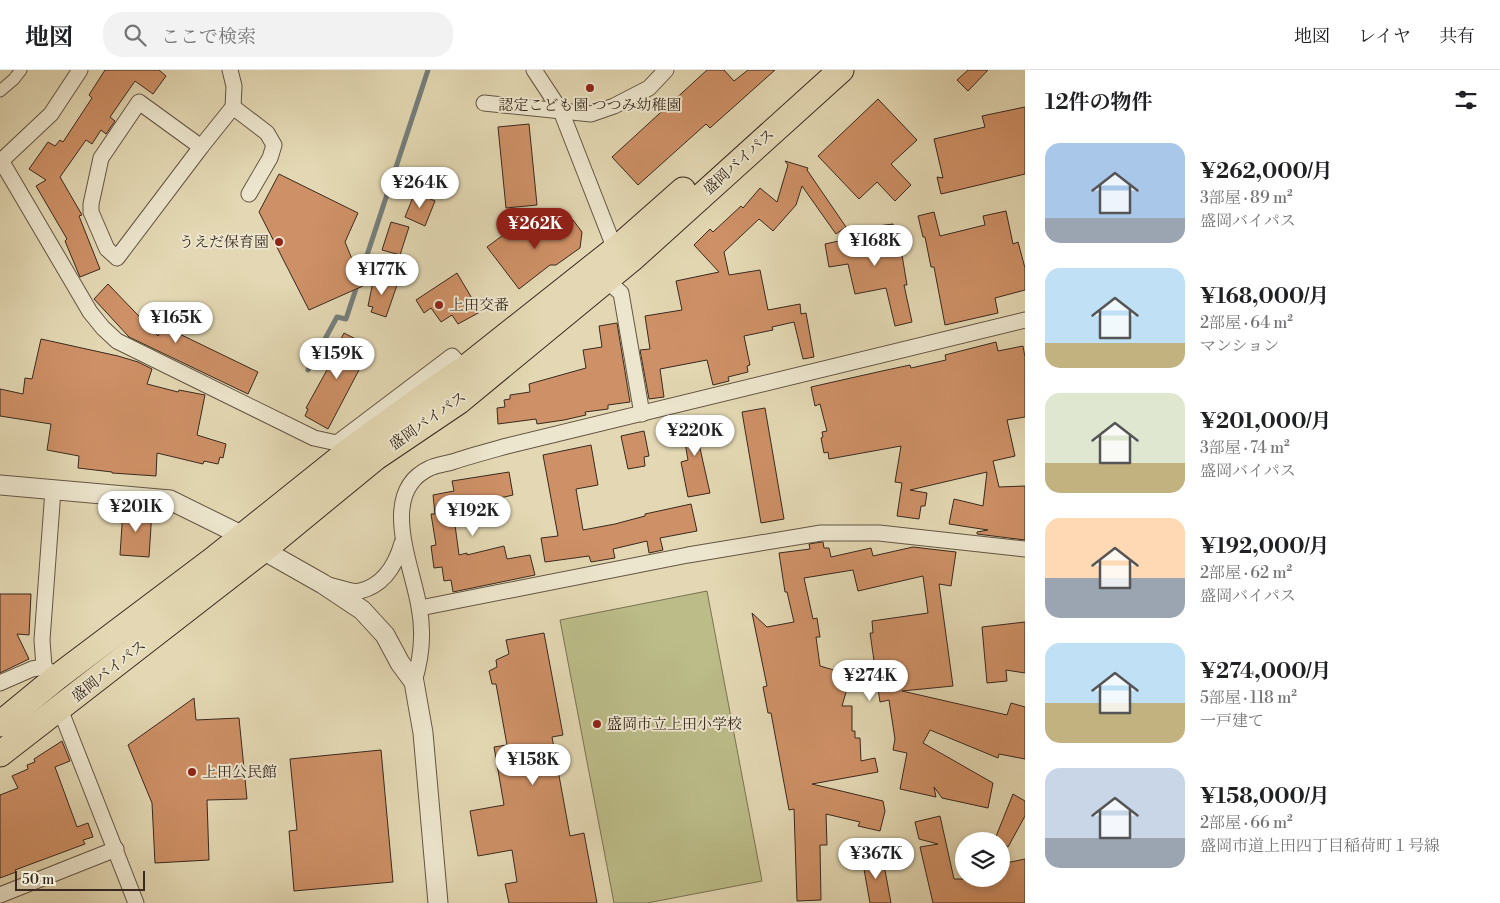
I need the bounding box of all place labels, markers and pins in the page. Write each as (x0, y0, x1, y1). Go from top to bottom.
marker: 認定こども園 つつみ幼稚園 (584, 82, 596, 94)
place label: 認定こども園 つつみ幼稚園 (498, 96, 682, 115)
pin: ¥264K (385, 166, 455, 209)
pin: ¥262K (500, 208, 570, 250)
pin: ¥168K (840, 224, 910, 267)
place label: うえだ保育園 (179, 233, 269, 252)
marker: うえだ保育園 (273, 236, 285, 248)
pin: ¥177K (347, 254, 417, 296)
place label: 上田交番 (449, 296, 509, 315)
marker: 上田交番 (433, 299, 445, 311)
pin: ¥165K (141, 302, 211, 344)
pin: ¥159K (302, 338, 372, 380)
pin: ¥220K (660, 414, 730, 457)
pin: ¥201K (101, 490, 171, 533)
pin: ¥192K (438, 494, 508, 537)
pin: ¥274K (835, 660, 905, 702)
place label: 盛岡市立上田小学校 (607, 715, 742, 734)
marker: 盛岡市立上田小学校 (591, 718, 603, 730)
pin: ¥158K (498, 744, 568, 786)
place label: 上田公民館 (202, 763, 277, 782)
marker: 上田公民館 (186, 766, 198, 778)
pin: ¥367K (841, 838, 911, 880)

